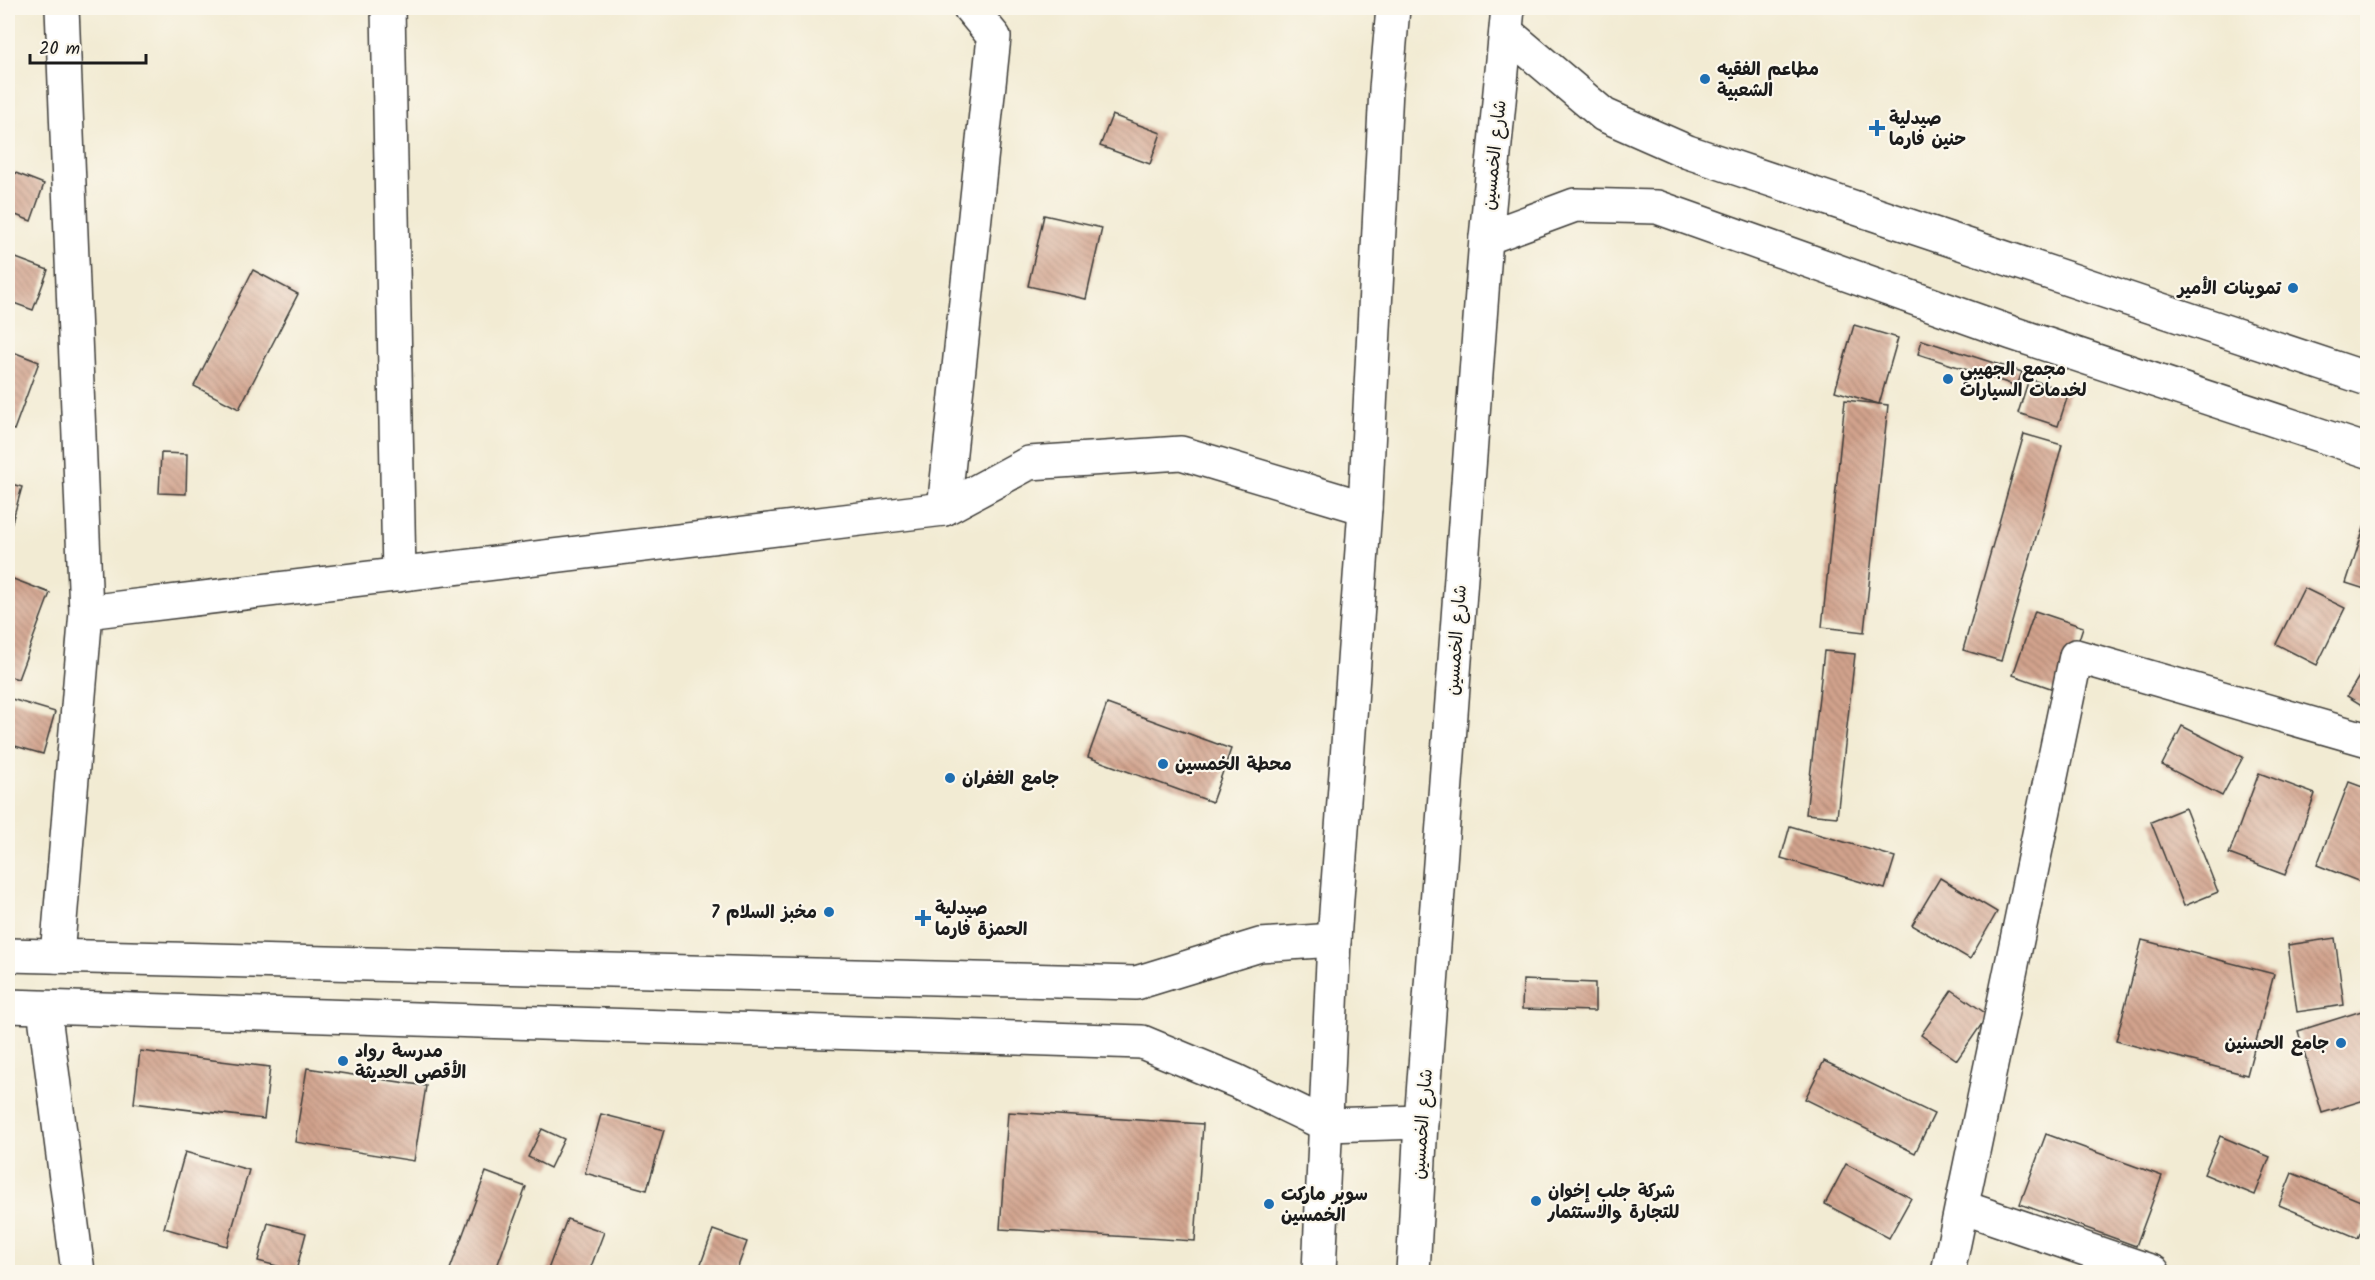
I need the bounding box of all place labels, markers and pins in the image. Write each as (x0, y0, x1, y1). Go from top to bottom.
place label: مطاعم الفقيه الشعبية (1717, 56, 1819, 106)
marker: مطاعم الفقيه الشعبية (1698, 72, 1712, 86)
place label: صيدلية حنين فارما (1889, 105, 1966, 155)
marker: صيدلية حنين فارما (1870, 121, 1884, 135)
place label: تموينات الأمير (2176, 275, 2282, 304)
marker: تموينات الأمير (2286, 281, 2300, 295)
place label: مجمع الجهيبي لخدمات السيارات (1960, 356, 2087, 406)
marker: مجمع الجهيبي لخدمات السيارات (1941, 372, 1955, 386)
place label: محطة الخمسين (1175, 751, 1292, 780)
marker: محطة الخمسين (1156, 757, 1170, 771)
place label: جامع الغفران (962, 765, 1059, 794)
marker: جامع الغفران (943, 771, 957, 785)
place label: صيدلية الحمزة فارما (935, 895, 1027, 945)
place label: مخبز السلام 7 (711, 899, 817, 928)
marker: مخبز السلام 7 (822, 905, 836, 919)
marker: صيدلية الحمزة فارما (916, 911, 930, 925)
place label: جامع الحسنين (2225, 1030, 2329, 1059)
marker: جامع الحسنين (2334, 1036, 2348, 1050)
place label: مدرسة رواد الأقصى الحديثة (355, 1038, 466, 1088)
marker: مدرسة رواد الأقصى الحديثة (336, 1054, 350, 1068)
place label: شركة جلب إخوان للتجارة والاستثمار (1547, 1178, 1679, 1228)
place label: سوبر ماركت الخمسين (1281, 1181, 1368, 1231)
marker: شركة جلب إخوان للتجارة والاستثمار (1529, 1194, 1543, 1208)
marker: سوبر ماركت الخمسين (1262, 1197, 1276, 1211)

